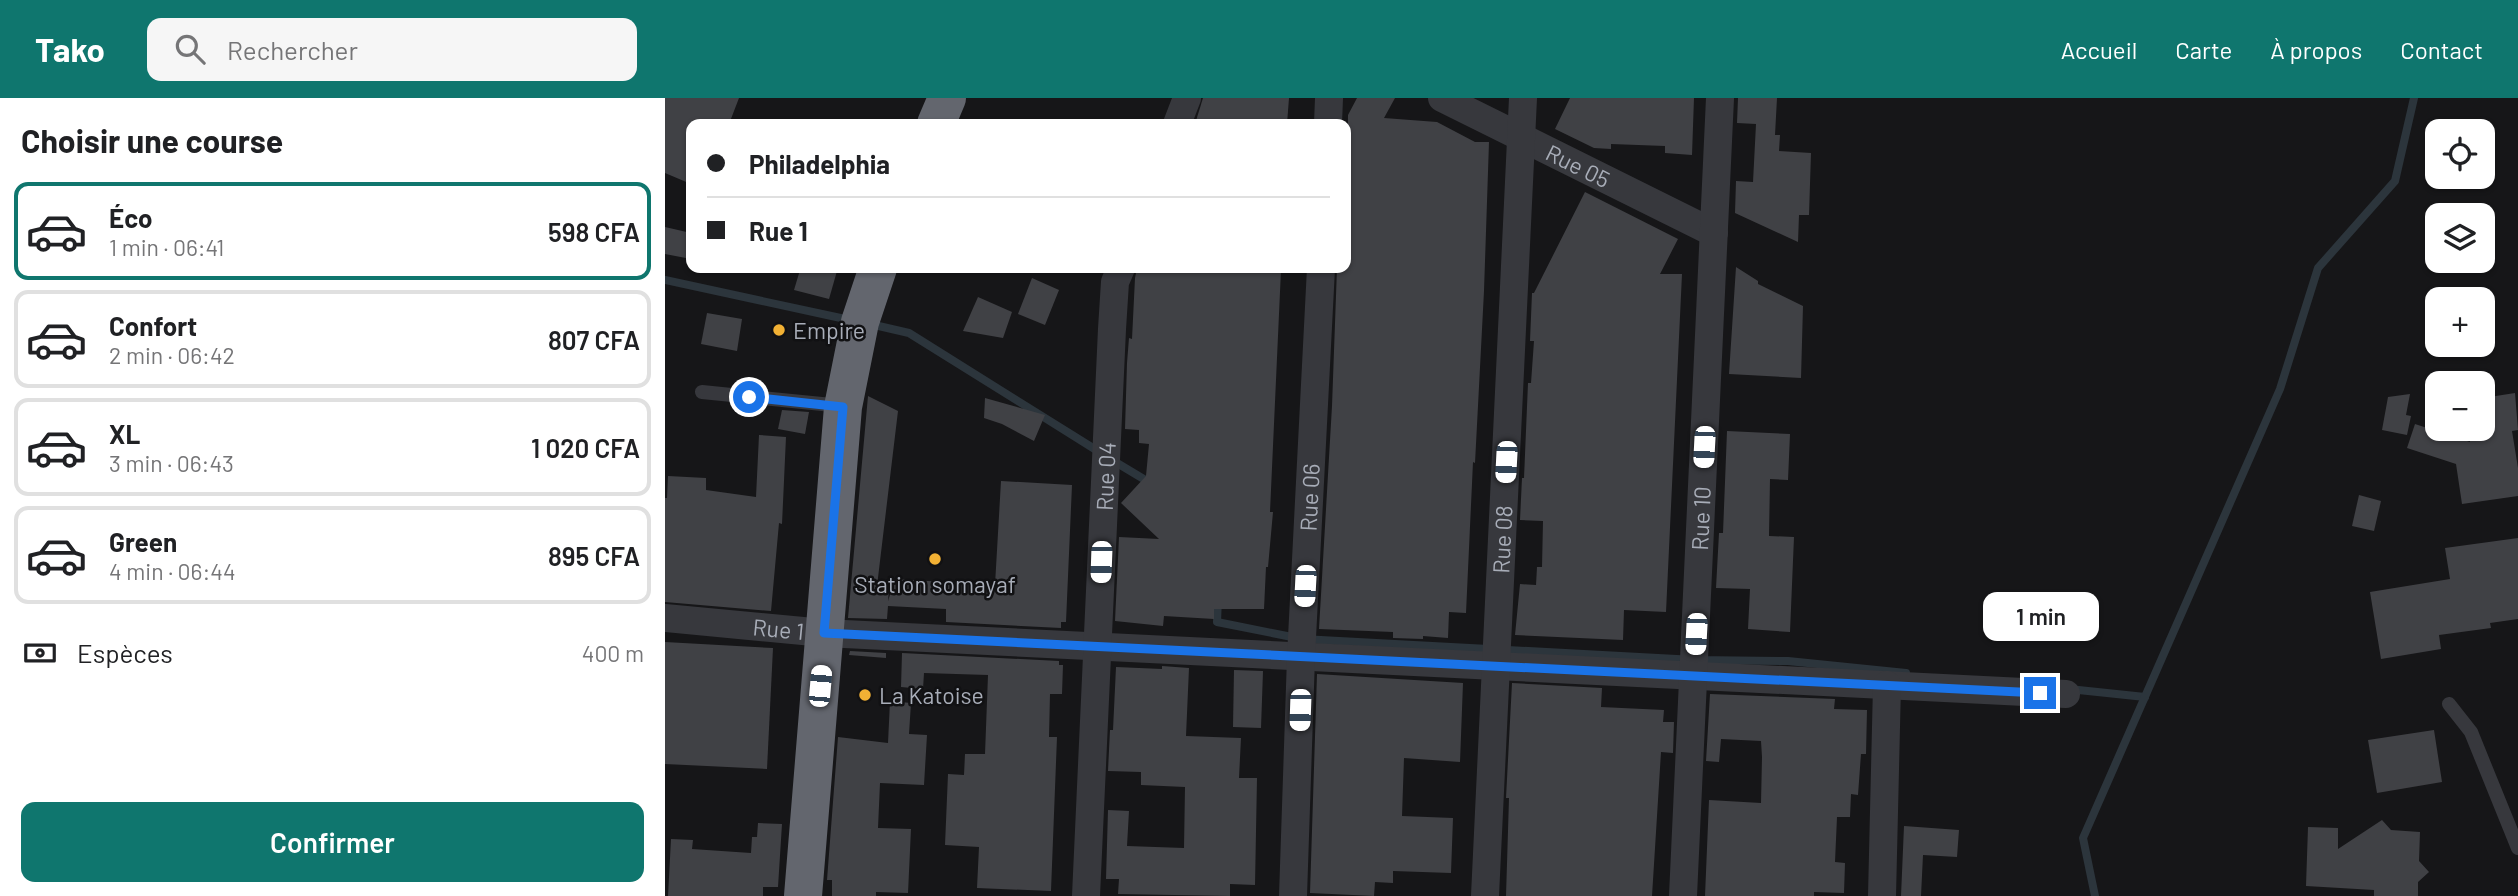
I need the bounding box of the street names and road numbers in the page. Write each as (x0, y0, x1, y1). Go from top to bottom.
street label: Rue 05 (1541, 138, 1615, 193)
street label: Rue 04 (1090, 441, 1121, 512)
street label: Rue 06 (1293, 463, 1325, 532)
street label: Rue 10 (1685, 486, 1716, 551)
street label: Rue 08 (1486, 505, 1518, 574)
street label: Rue 1 (752, 612, 805, 645)

